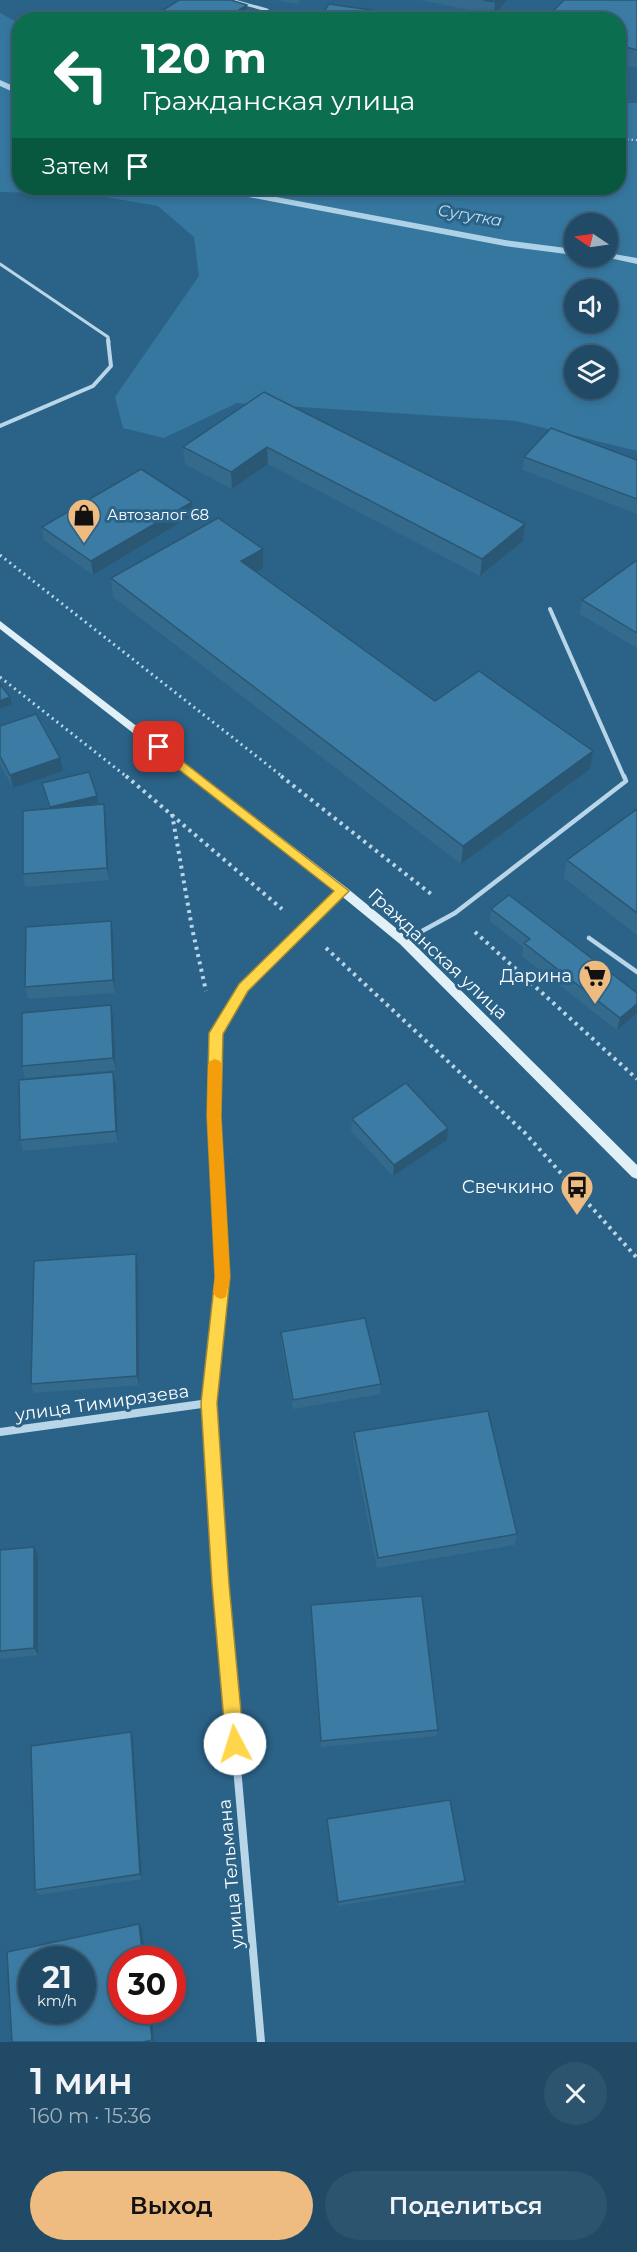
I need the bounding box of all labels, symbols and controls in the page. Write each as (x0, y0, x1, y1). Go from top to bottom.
text: 120 m (141, 32, 267, 84)
icon: left (42, 36, 120, 114)
text: Гражданская улица (141, 84, 415, 117)
icon: arrive (121, 150, 154, 183)
text: Затем (42, 153, 109, 180)
water label: Сугутка (436, 201, 503, 230)
north arrow (564, 213, 618, 267)
map controls (564, 213, 618, 399)
button: sound (564, 279, 618, 333)
button: layers (564, 345, 618, 399)
shop icon: Автозалог 68 (66, 497, 102, 544)
place label: Автозалог 68 (107, 505, 209, 524)
pin (133, 721, 184, 772)
icon: arrive (142, 730, 175, 763)
street label: Гражданская улица (364, 884, 512, 1024)
supermarket icon: Дарина (577, 958, 613, 1005)
place label: Дарина (500, 965, 572, 987)
bus stop icon: Свечкино (559, 1169, 595, 1216)
place label: Свечкино (462, 1176, 554, 1198)
street label: улица Тимирязева (13, 1380, 190, 1426)
position arrow (203, 1712, 267, 1776)
street label: улица Тельмана (213, 1798, 249, 1951)
speed limit sign: 30 (108, 1946, 186, 2024)
text: 21 (42, 1959, 72, 1996)
text: km/h (37, 1991, 77, 2010)
text: 1 мин (30, 2059, 133, 2103)
button: close (544, 2062, 607, 2125)
text: 160 m · 15:36 (30, 2104, 151, 2128)
button: Выход (30, 2171, 313, 2240)
button: Поделиться (325, 2171, 607, 2240)

